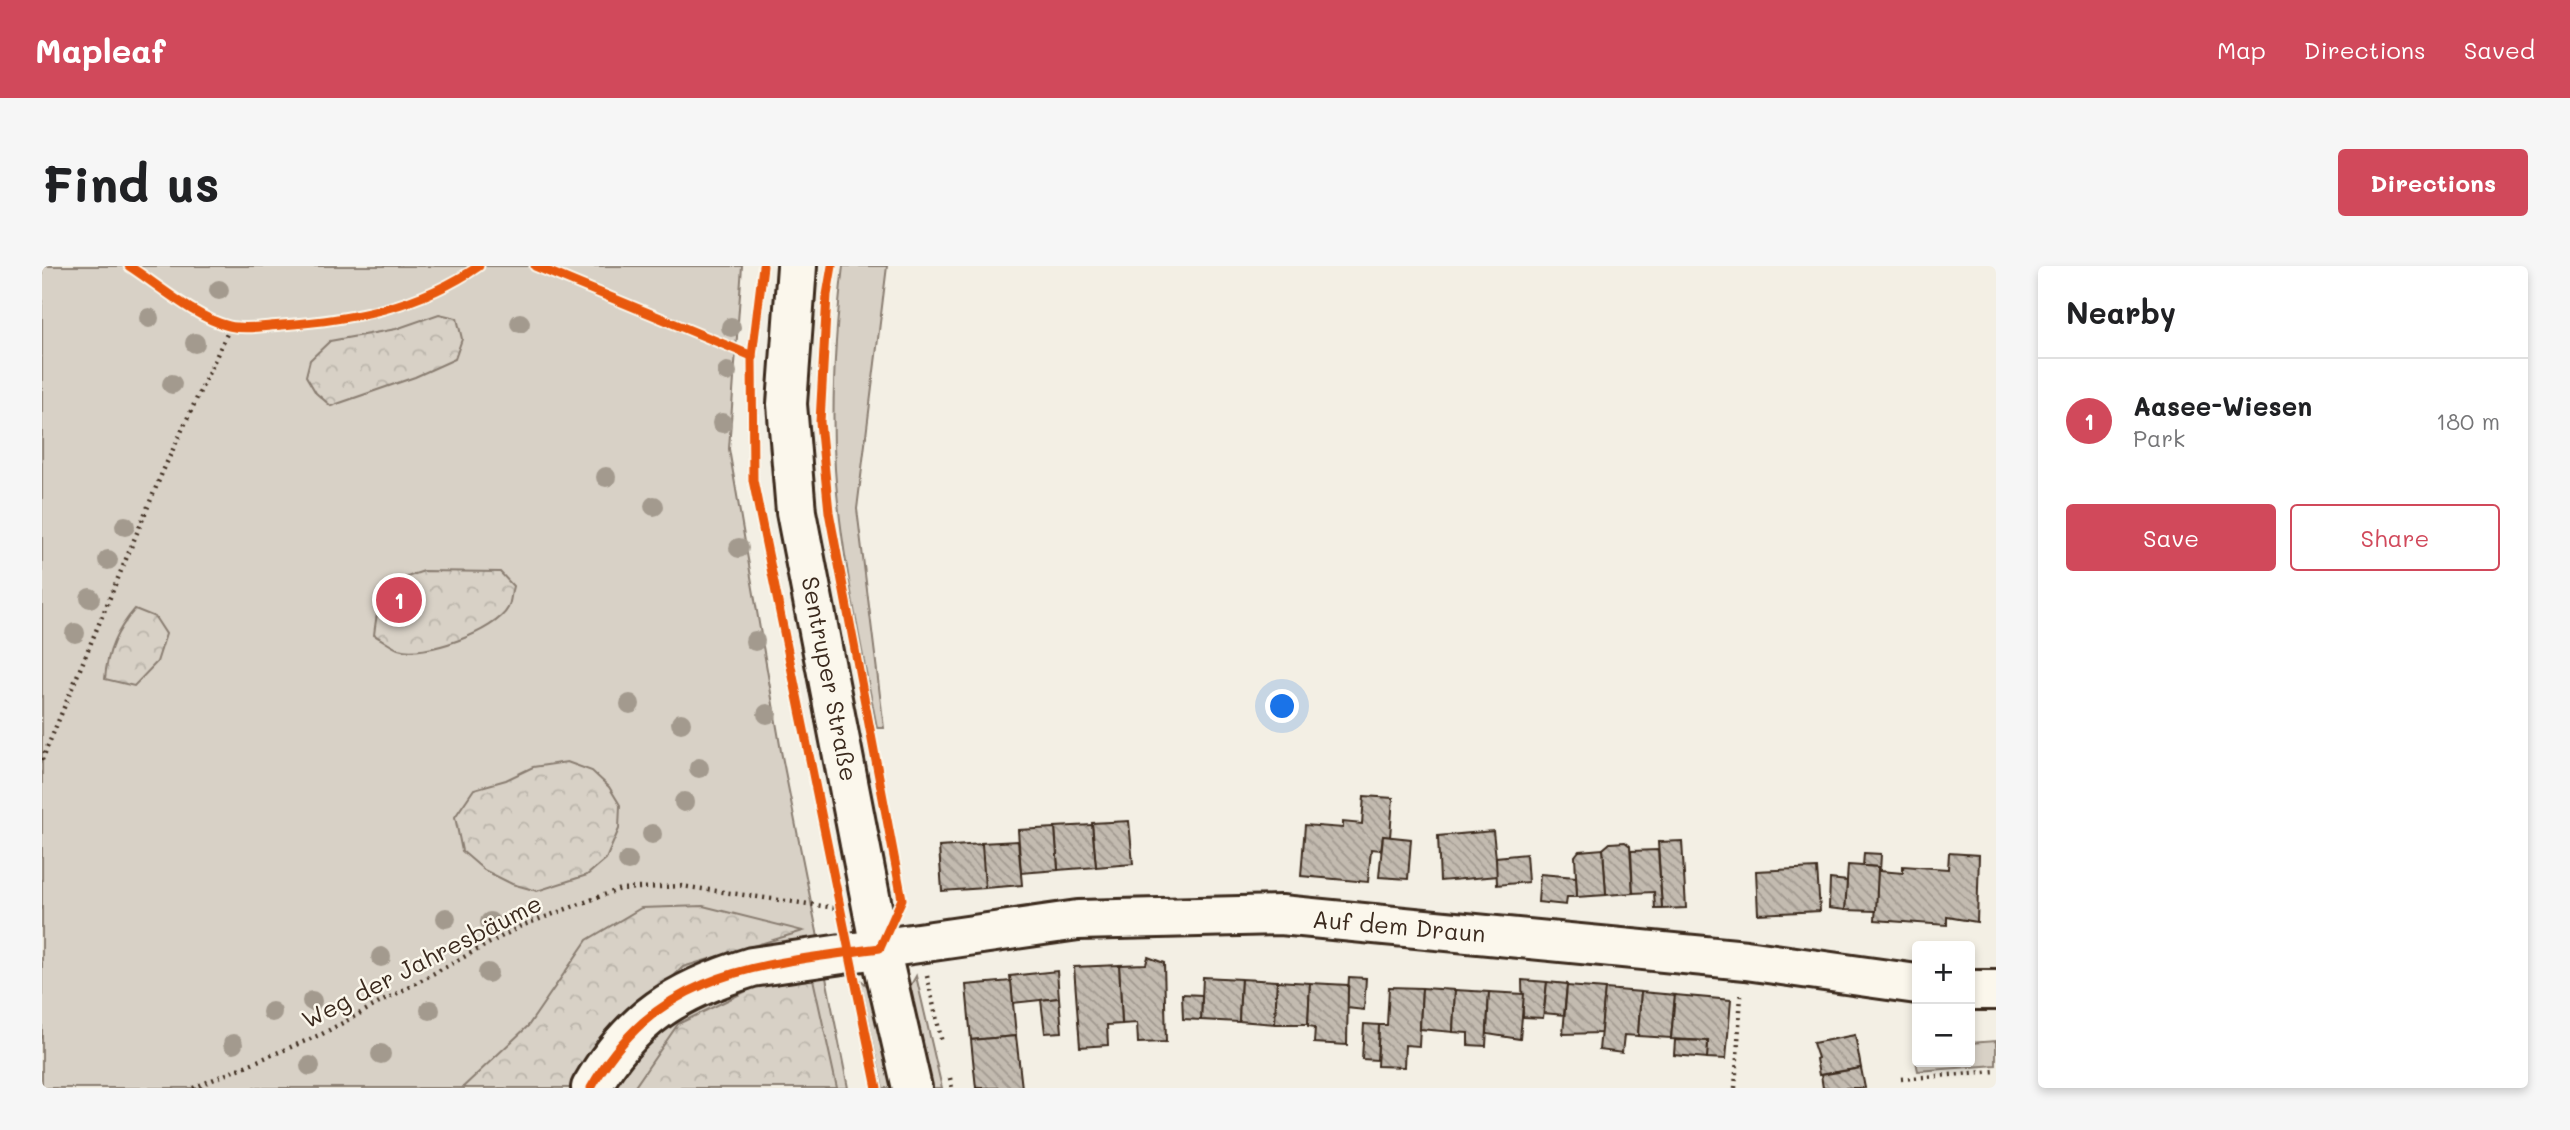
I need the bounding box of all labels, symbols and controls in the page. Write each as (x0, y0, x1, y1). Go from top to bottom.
text: Mapleaf (35, 28, 166, 71)
text: Map (2217, 34, 2266, 65)
text: Directions (2304, 34, 2426, 65)
text: Saved (2464, 34, 2535, 65)
button: Directions (2338, 149, 2528, 216)
text: Find us (42, 151, 220, 214)
text: Nearby (2066, 292, 2176, 332)
text: Aasee-Wiesen (2133, 389, 2312, 423)
text: 1 (2084, 406, 2094, 436)
text: 180 m (2436, 406, 2500, 436)
text: Park (2133, 423, 2185, 453)
button: Save (2066, 504, 2276, 571)
button: Share (2290, 504, 2500, 571)
pin: 1 (376, 574, 422, 626)
street label: Sentruper Straße (795, 574, 866, 784)
your location (1265, 689, 1299, 723)
street label: Weg der Jahresbäume (296, 887, 546, 1035)
street label: Auf dem Draun (1311, 903, 1487, 949)
map controls (1912, 941, 1975, 1067)
button: + (1912, 941, 1975, 1004)
button: − (1912, 1004, 1975, 1067)

